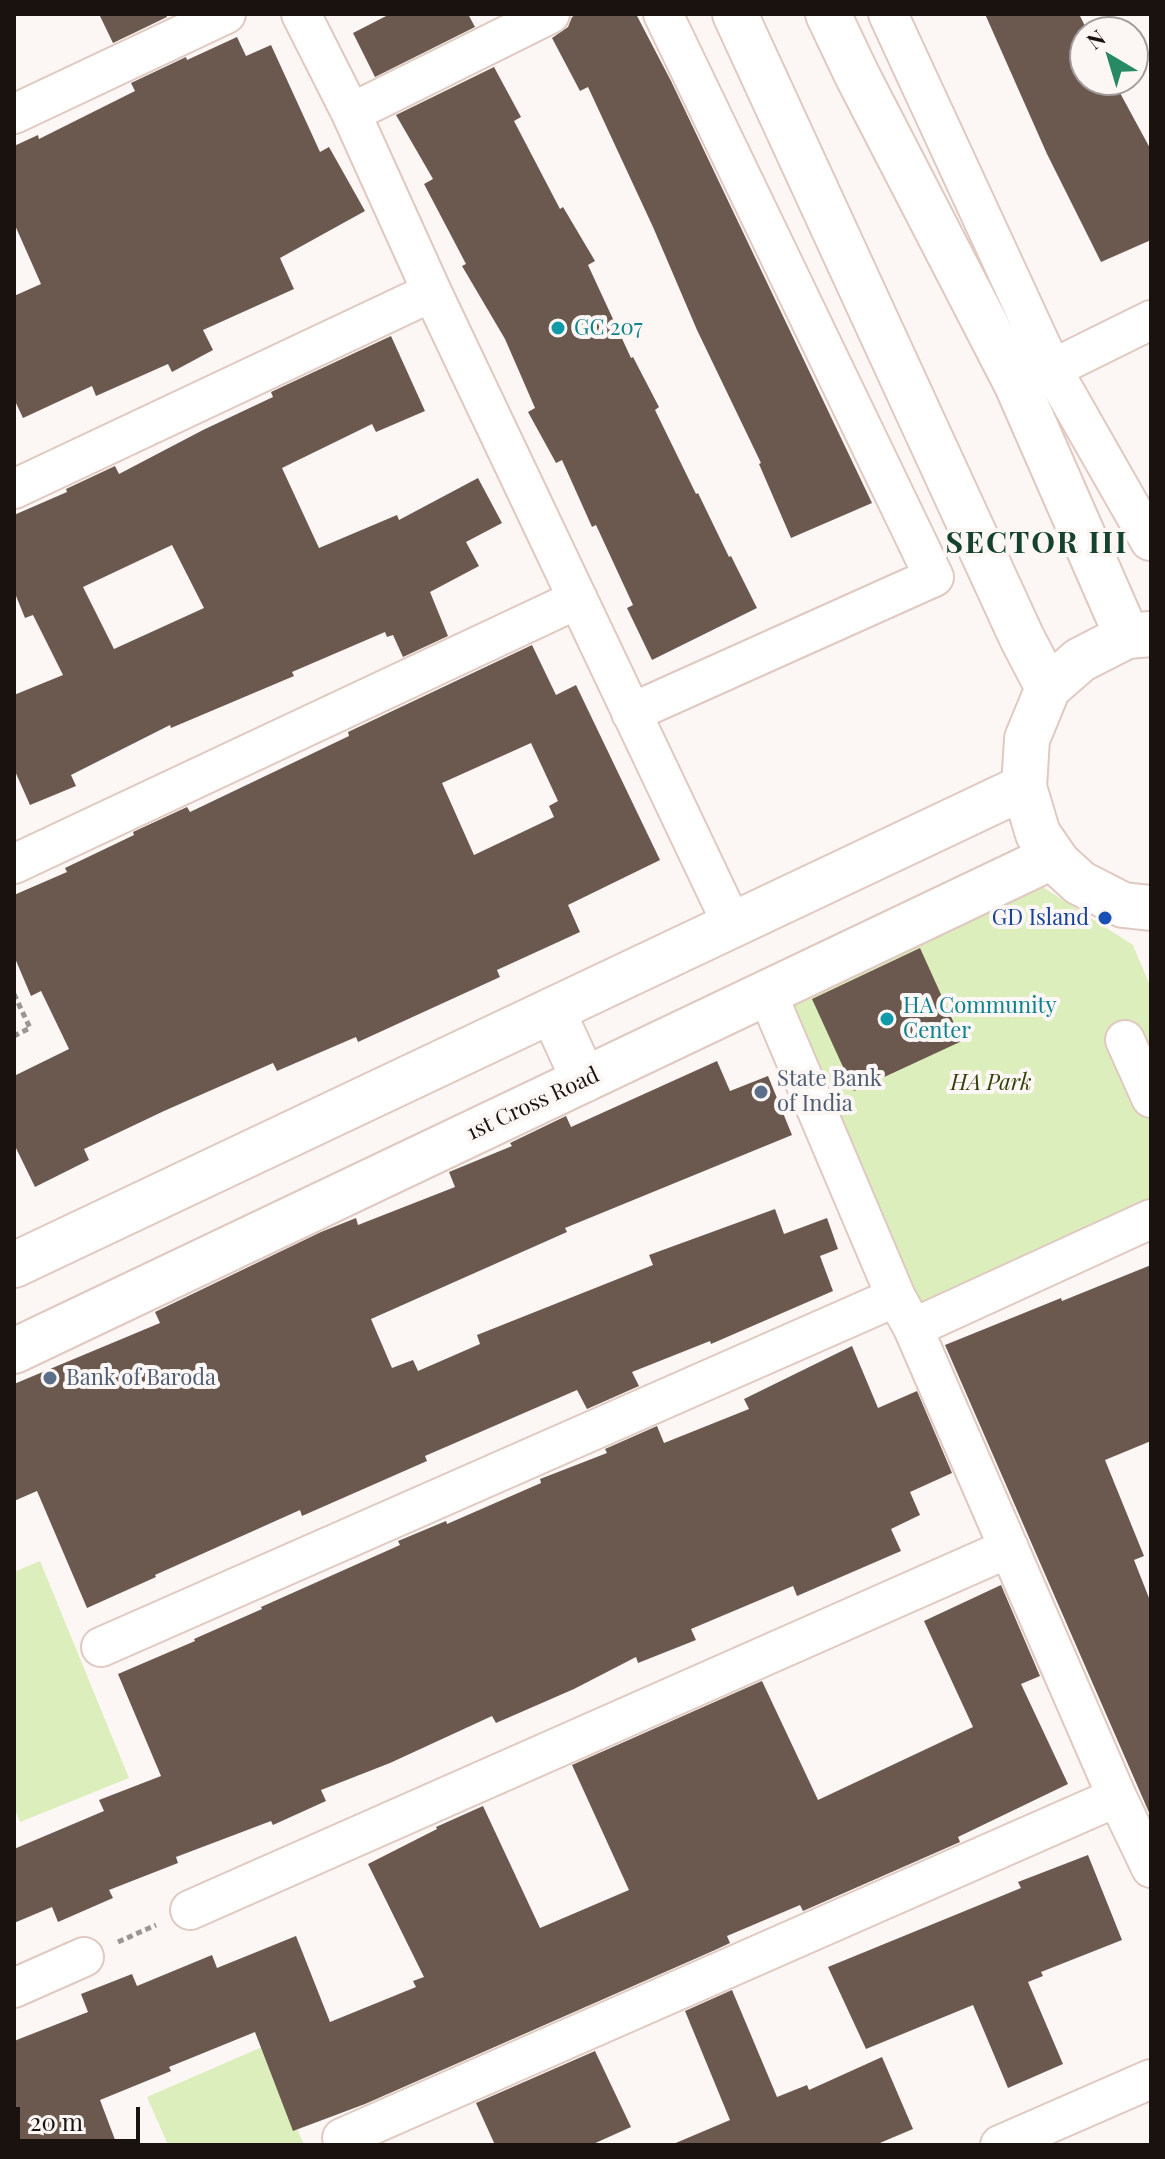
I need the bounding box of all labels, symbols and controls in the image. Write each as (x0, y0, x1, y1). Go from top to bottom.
north arrow (1069, 16, 1149, 96)
text: N (1080, 22, 1111, 55)
place label: GC 207 (574, 315, 643, 341)
marker: GC 207 (549, 319, 567, 337)
district label: SECTOR III (946, 526, 1128, 562)
place label: GD Island (992, 905, 1089, 931)
marker: GD Island (1096, 909, 1114, 927)
place label: HA Community Center (903, 993, 1056, 1044)
marker: HA Community Center (878, 1010, 896, 1028)
street label: 1st Cross Road (463, 1062, 603, 1146)
place label: State Bank of India (777, 1066, 882, 1118)
park label: HA Park (951, 1070, 1031, 1096)
marker: State Bank of India (752, 1083, 770, 1101)
place label: Bank of Baroda (66, 1365, 216, 1391)
marker: Bank of Baroda (41, 1369, 59, 1387)
scale bar (20, 2091, 144, 2141)
text: 20 m (30, 2105, 83, 2137)

